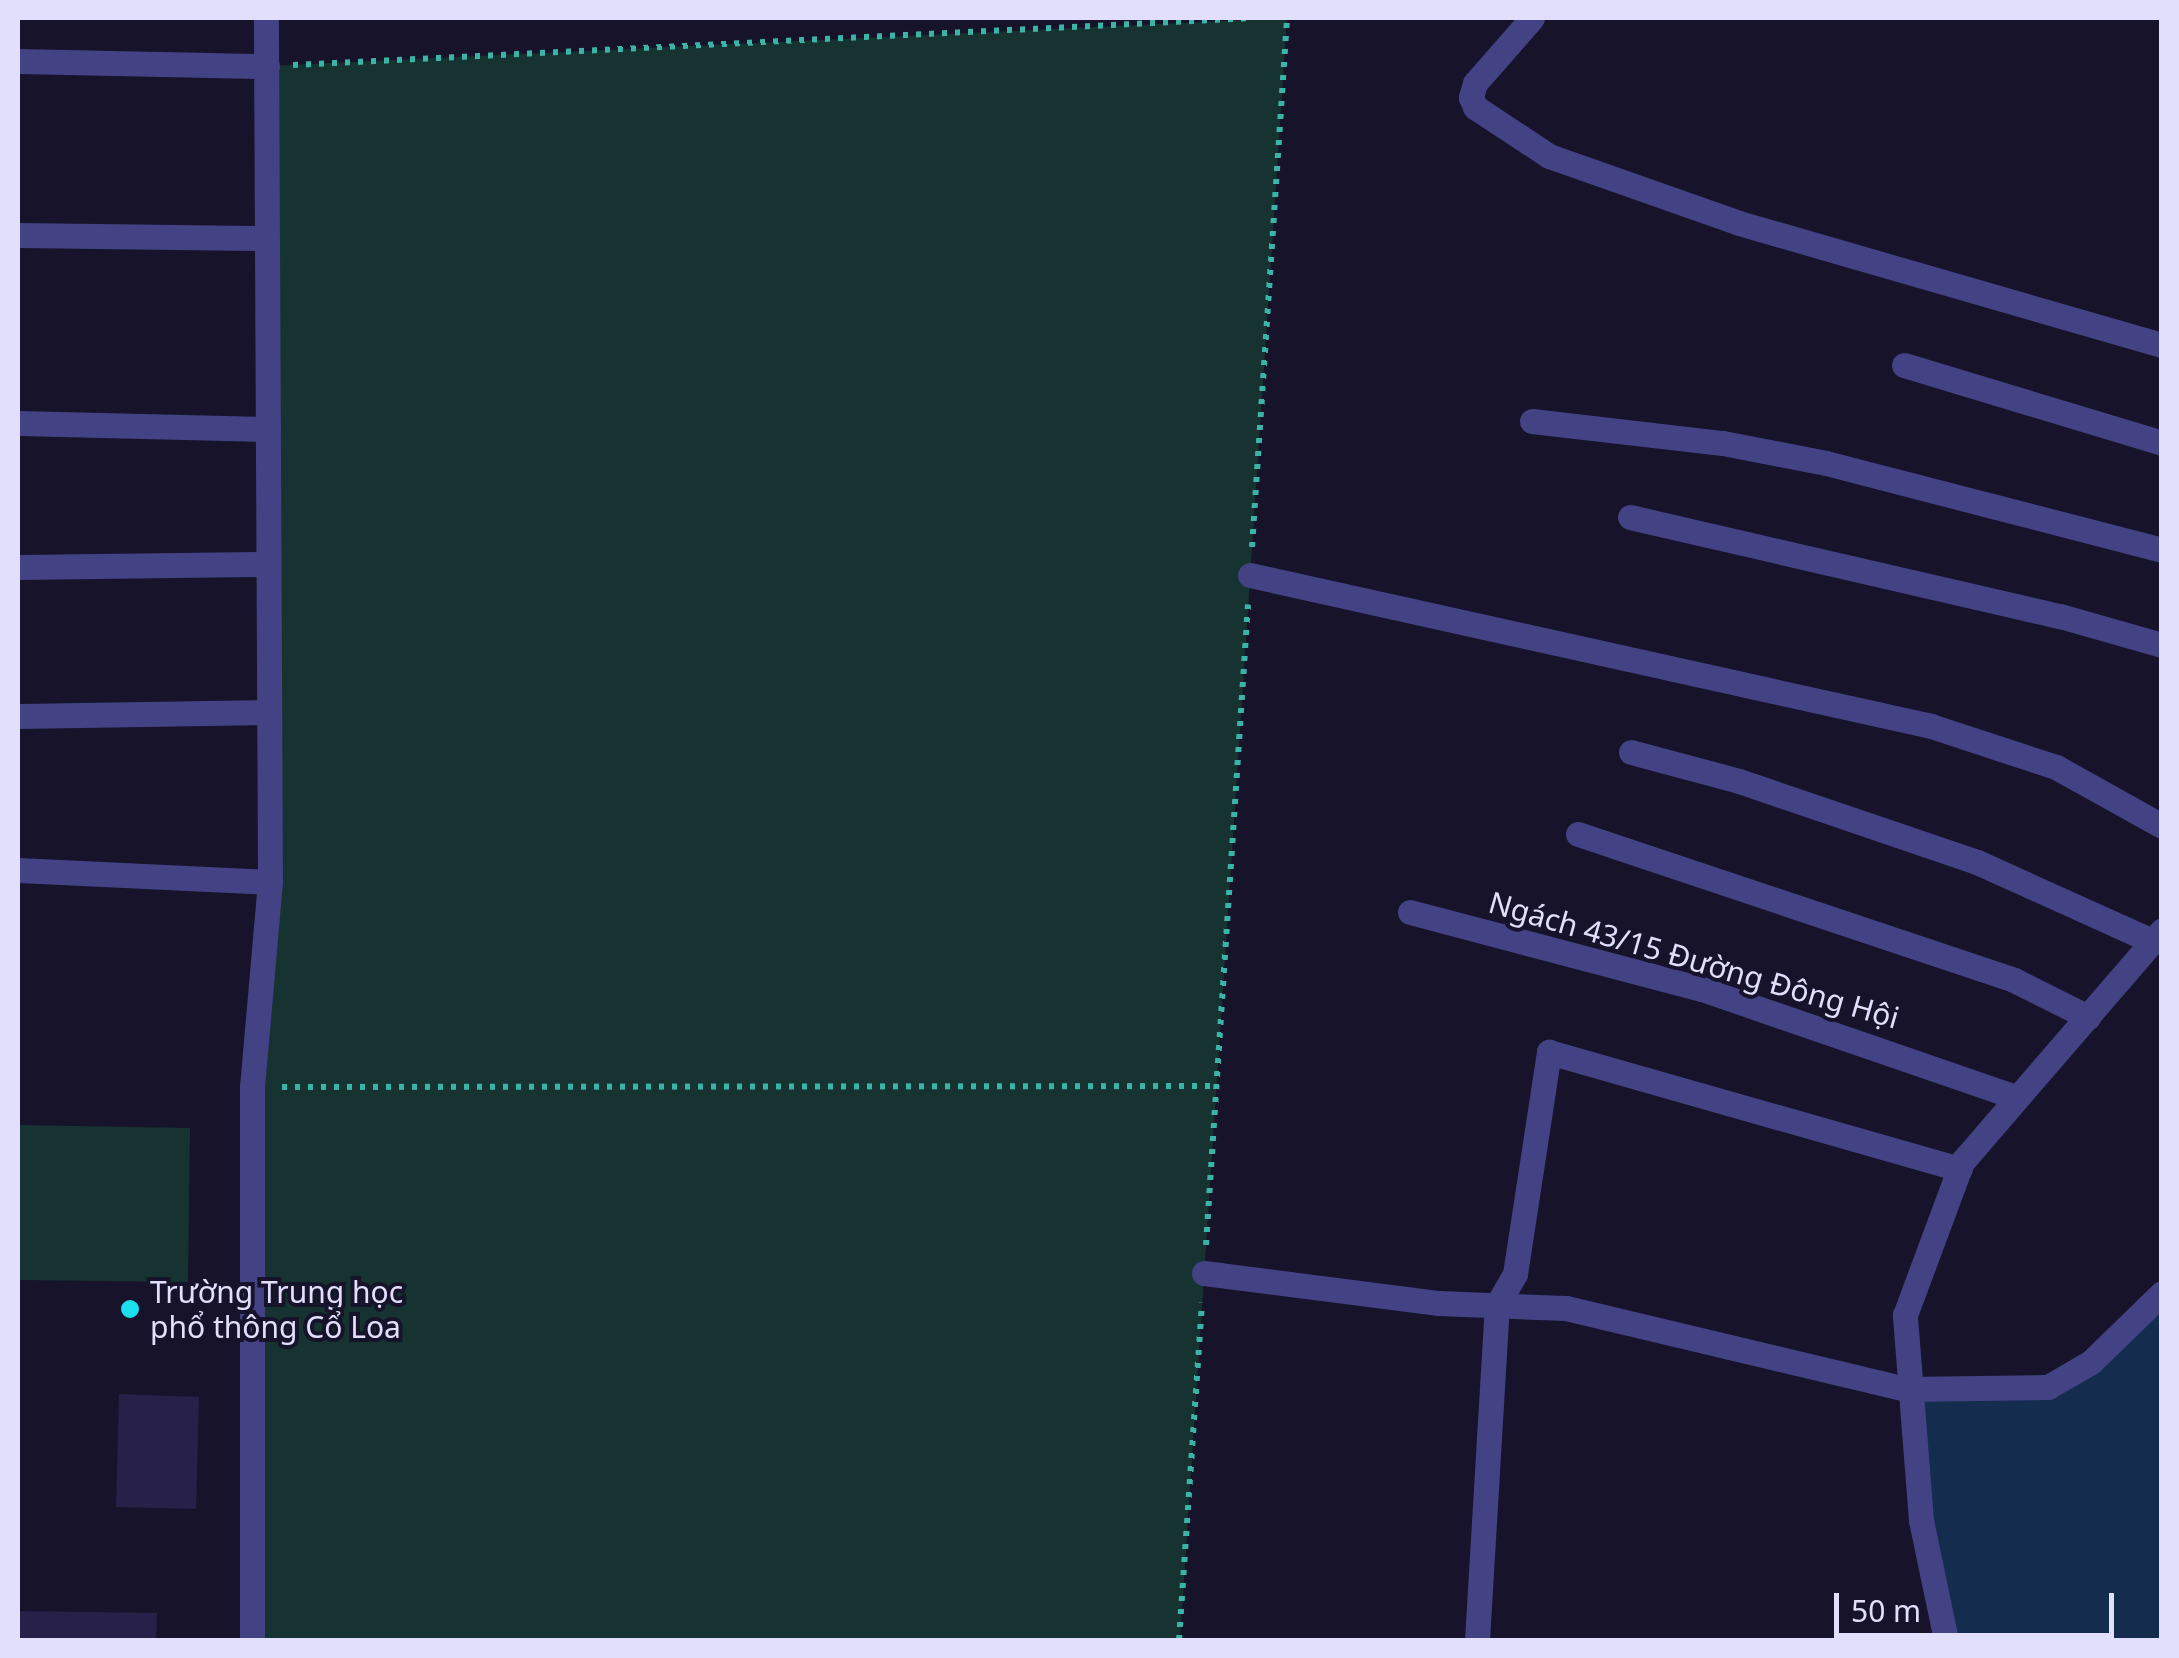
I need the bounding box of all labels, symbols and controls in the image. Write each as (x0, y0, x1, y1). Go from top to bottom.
street label: Ngách 43/15 Đường Đông Hội (1485, 884, 1903, 1036)
place label: Trường Trung học phổ thông Cổ Loa (150, 1274, 403, 1344)
marker: Trường Trung học phổ thông Cổ Loa (119, 1298, 141, 1320)
scale bar (1839, 1573, 2119, 1635)
text: 50 m (1851, 1590, 1921, 1631)

